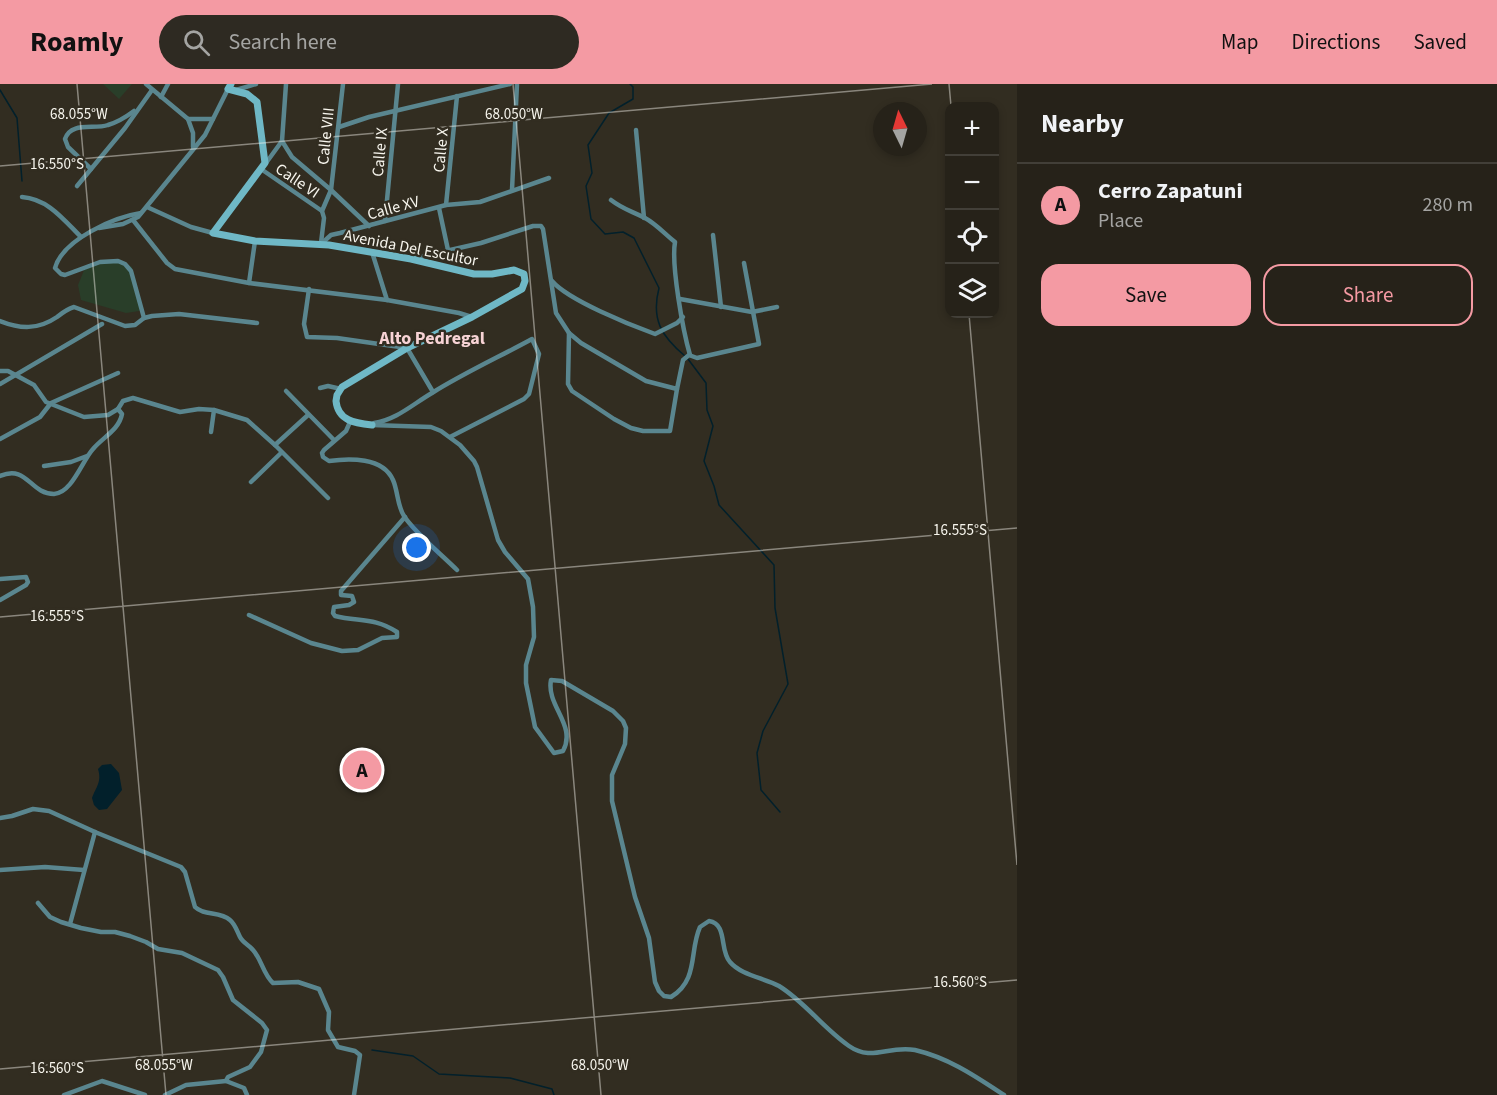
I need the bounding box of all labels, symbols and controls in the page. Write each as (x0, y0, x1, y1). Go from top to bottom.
search box (159, 15, 579, 69)
text: Roamly (30, 22, 123, 62)
icon: search (180, 26, 213, 59)
text: Search here (228, 26, 337, 58)
text: Map (1221, 27, 1259, 57)
text: Directions (1292, 27, 1380, 57)
text: Saved (1413, 27, 1467, 57)
north arrow (873, 102, 927, 156)
map controls (945, 102, 999, 318)
button: + (945, 102, 999, 156)
text: 68.055°W (50, 104, 108, 125)
text: 68.050°W (485, 104, 543, 125)
text: Nearby (1041, 105, 1124, 142)
street label: Calle VIII (312, 106, 340, 166)
street label: Calle IX (367, 127, 393, 177)
street label: Calle X (428, 127, 454, 173)
text: 16.550°S (30, 154, 84, 175)
button: − (945, 156, 999, 210)
street label: Calle VI (271, 158, 324, 204)
text: Cerro Zapatuni (1098, 175, 1242, 207)
street label: Calle XV (365, 190, 422, 225)
text: A (1055, 191, 1066, 219)
text: 280 m (1423, 191, 1473, 219)
text: Place (1098, 207, 1143, 235)
button: locate (945, 210, 999, 264)
street label: Avenida Del Escultor (342, 224, 480, 272)
button: layers (945, 264, 999, 318)
button: Save (1041, 264, 1251, 326)
button: Share (1263, 264, 1473, 326)
district label: Alto Pedregal (378, 326, 485, 351)
text: 16.555°S (933, 520, 987, 541)
your location (402, 533, 431, 562)
text: 16.555°S (30, 606, 84, 627)
pin: A (342, 748, 382, 792)
text: 16.560°S (933, 972, 987, 993)
text: 68.055°W (135, 1055, 193, 1076)
text: 68.050°W (571, 1055, 629, 1076)
text: 16.560°S (30, 1058, 84, 1079)

